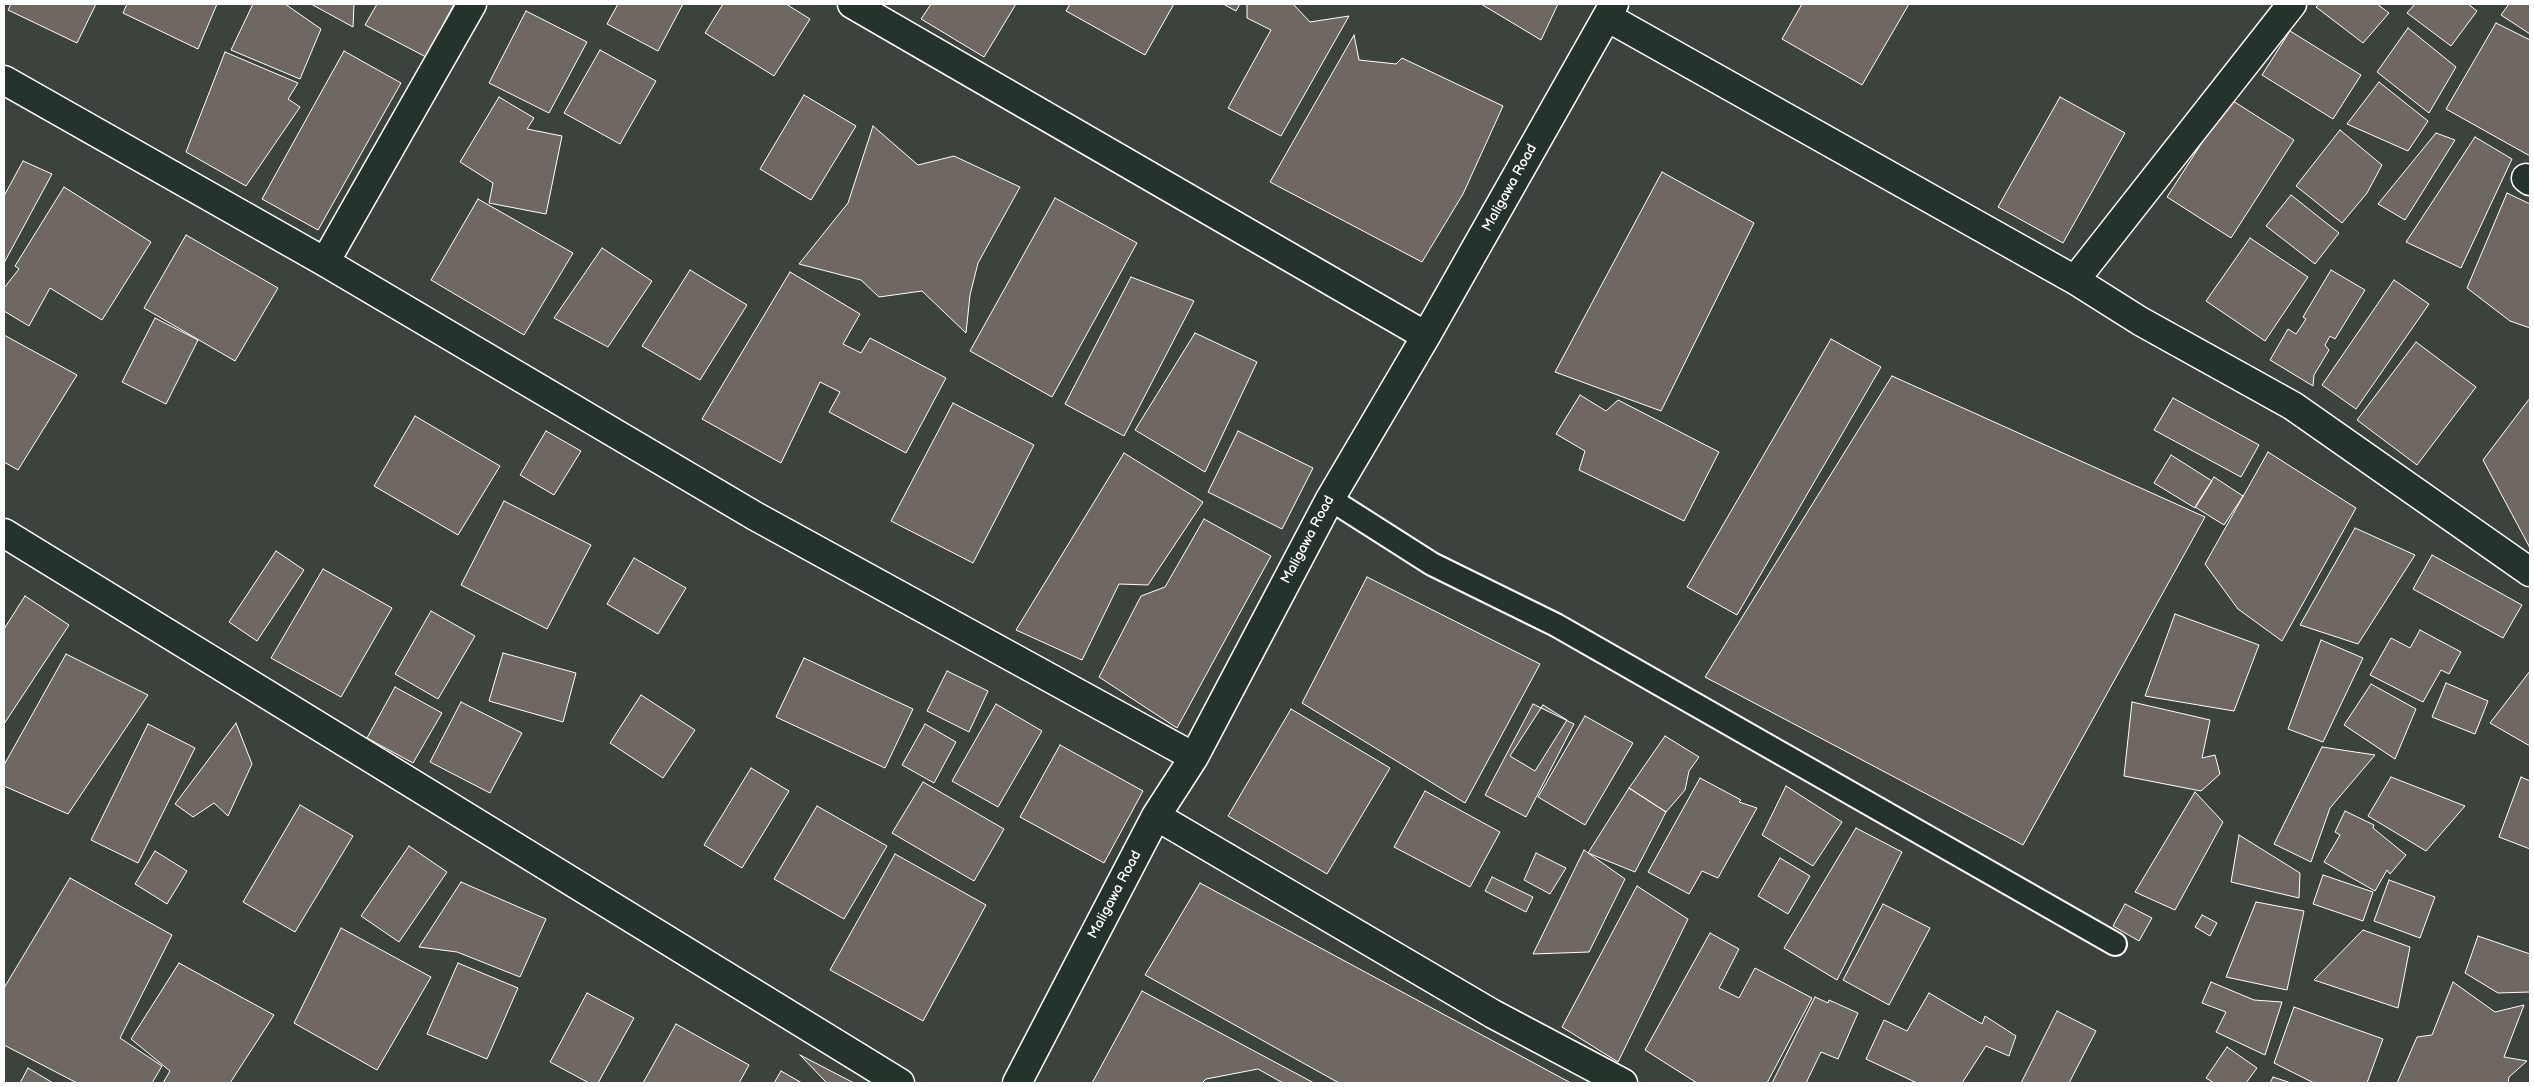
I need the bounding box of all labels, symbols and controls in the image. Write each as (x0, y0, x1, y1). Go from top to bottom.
street label: Maligawa Road (1479, 141, 1541, 235)
street label: Maligawa Road (1278, 493, 1338, 587)
street label: Maligawa Road (1085, 848, 1145, 942)

